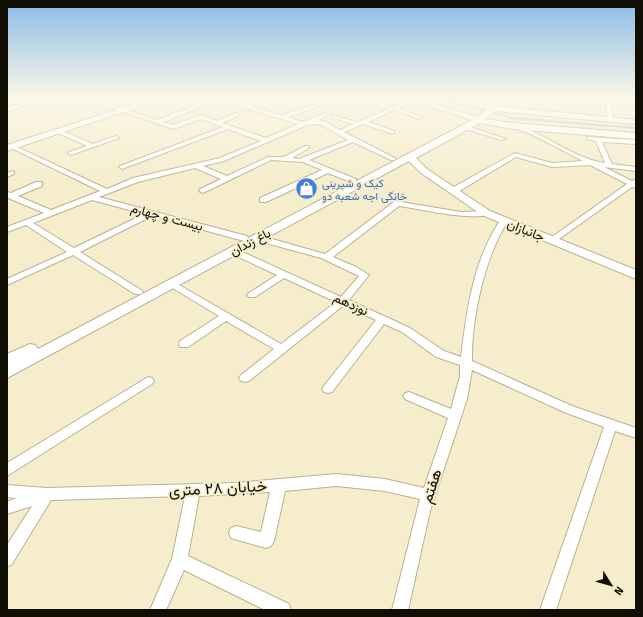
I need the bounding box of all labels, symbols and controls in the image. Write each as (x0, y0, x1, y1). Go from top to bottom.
shop icon: کیک و شیرینی خانگی اجه شعبه دو (294, 176, 320, 202)
place label: کیک و شیرینی خانگی اجه شعبه دو (322, 177, 407, 203)
street label: بیست و چهارم (129, 200, 205, 236)
street label: جانبازان (505, 216, 547, 245)
street label: باغ زندان (227, 225, 274, 261)
street label: نوزدهم (331, 290, 371, 320)
street label: هفتم (417, 466, 446, 506)
street label: خیابان ۲۸ متری (168, 476, 268, 501)
north arrow (591, 565, 631, 605)
text: N (611, 584, 626, 598)

